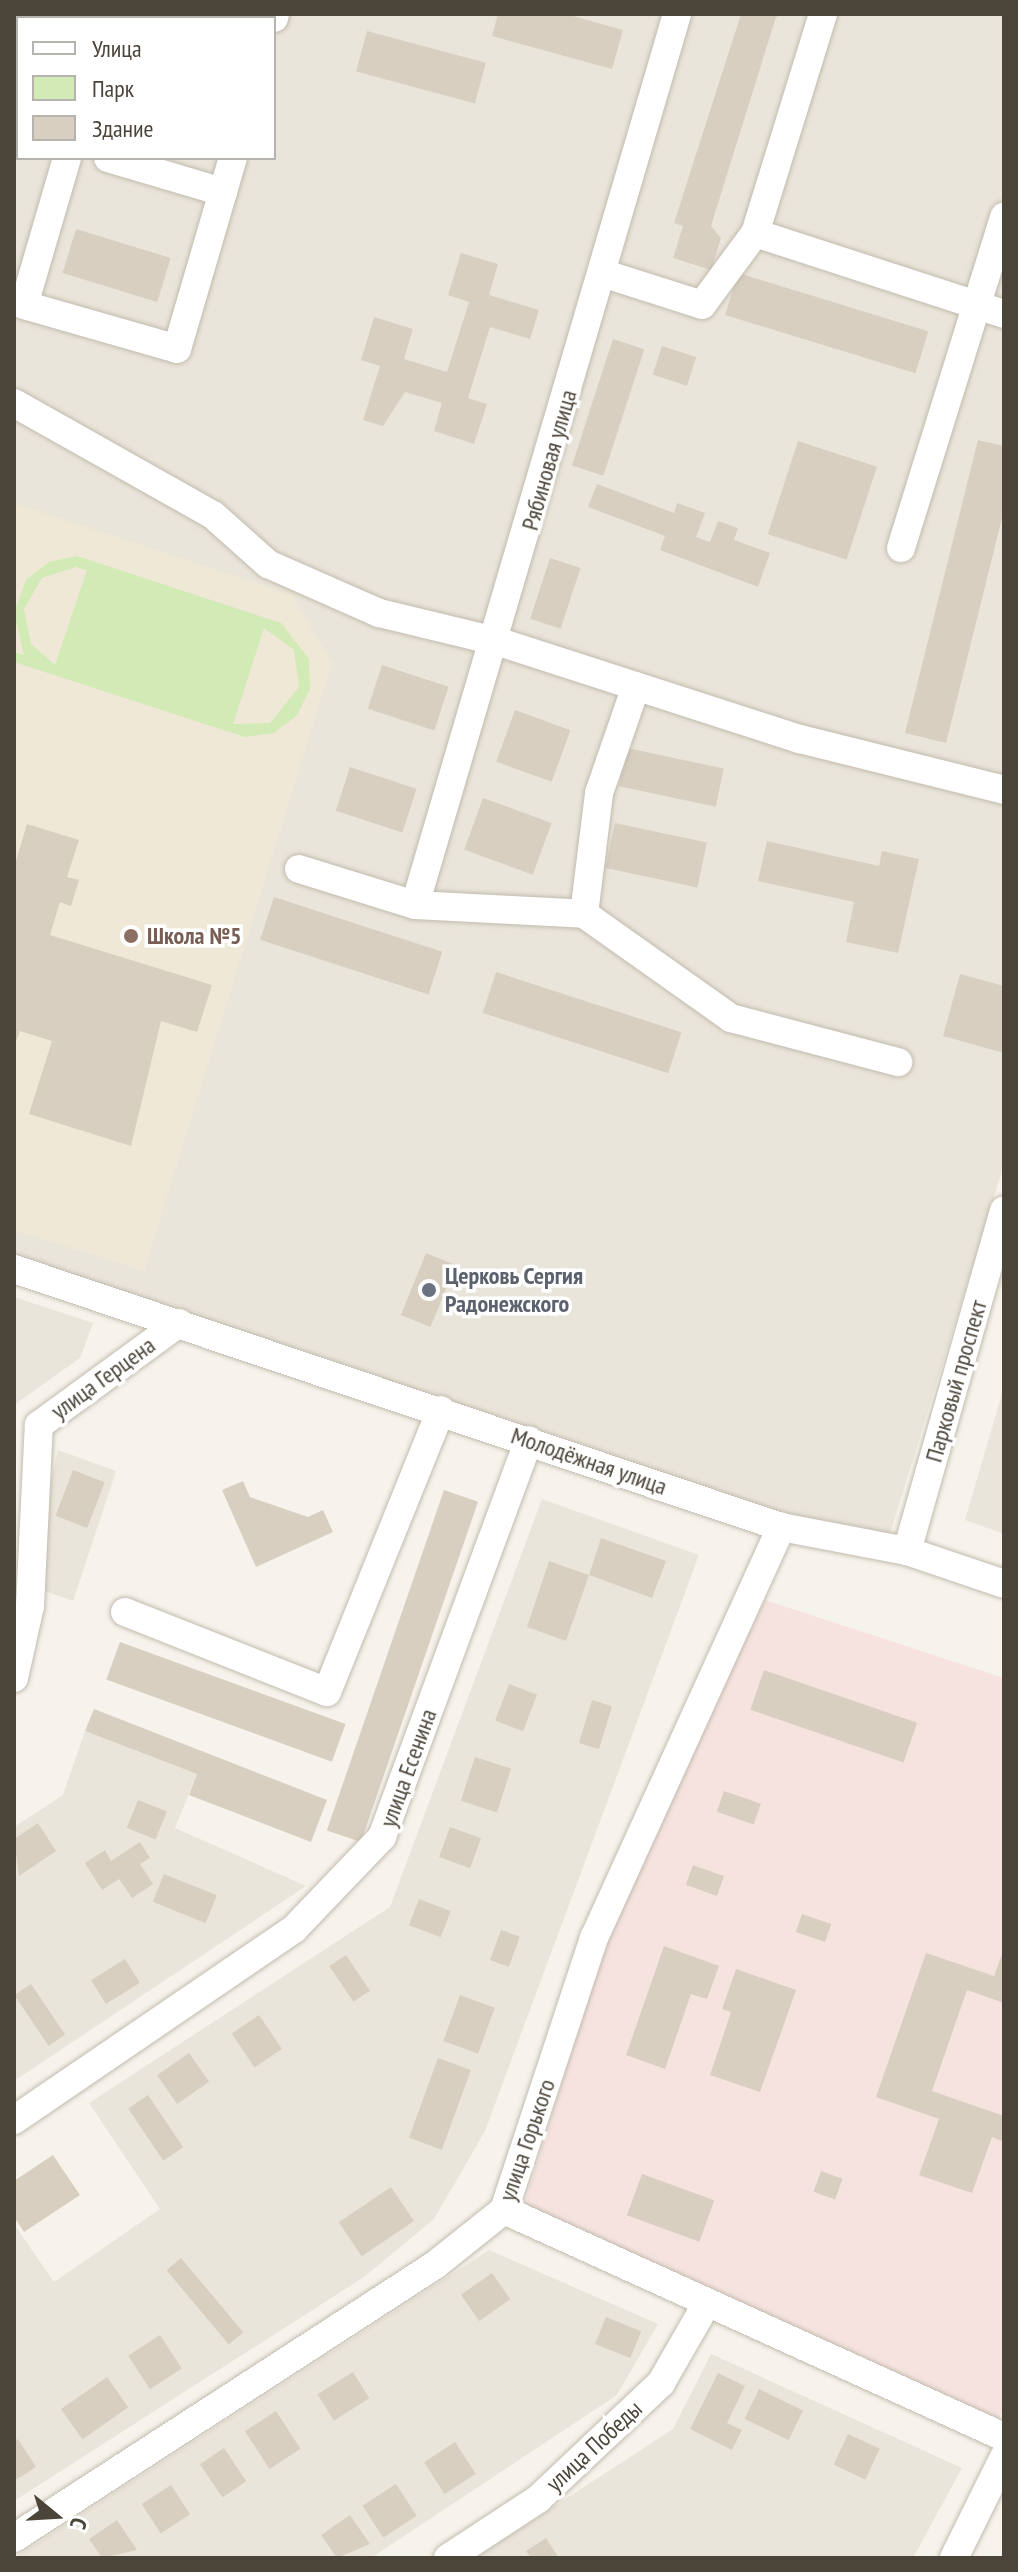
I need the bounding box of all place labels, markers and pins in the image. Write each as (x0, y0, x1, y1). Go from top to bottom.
place label: Школа №5 (147, 922, 241, 950)
marker: Школа №5 (122, 927, 140, 945)
place label: Церковь Сергия Радонежского (445, 1262, 584, 1318)
marker: Церковь Сергия Радонежского (420, 1281, 438, 1299)

